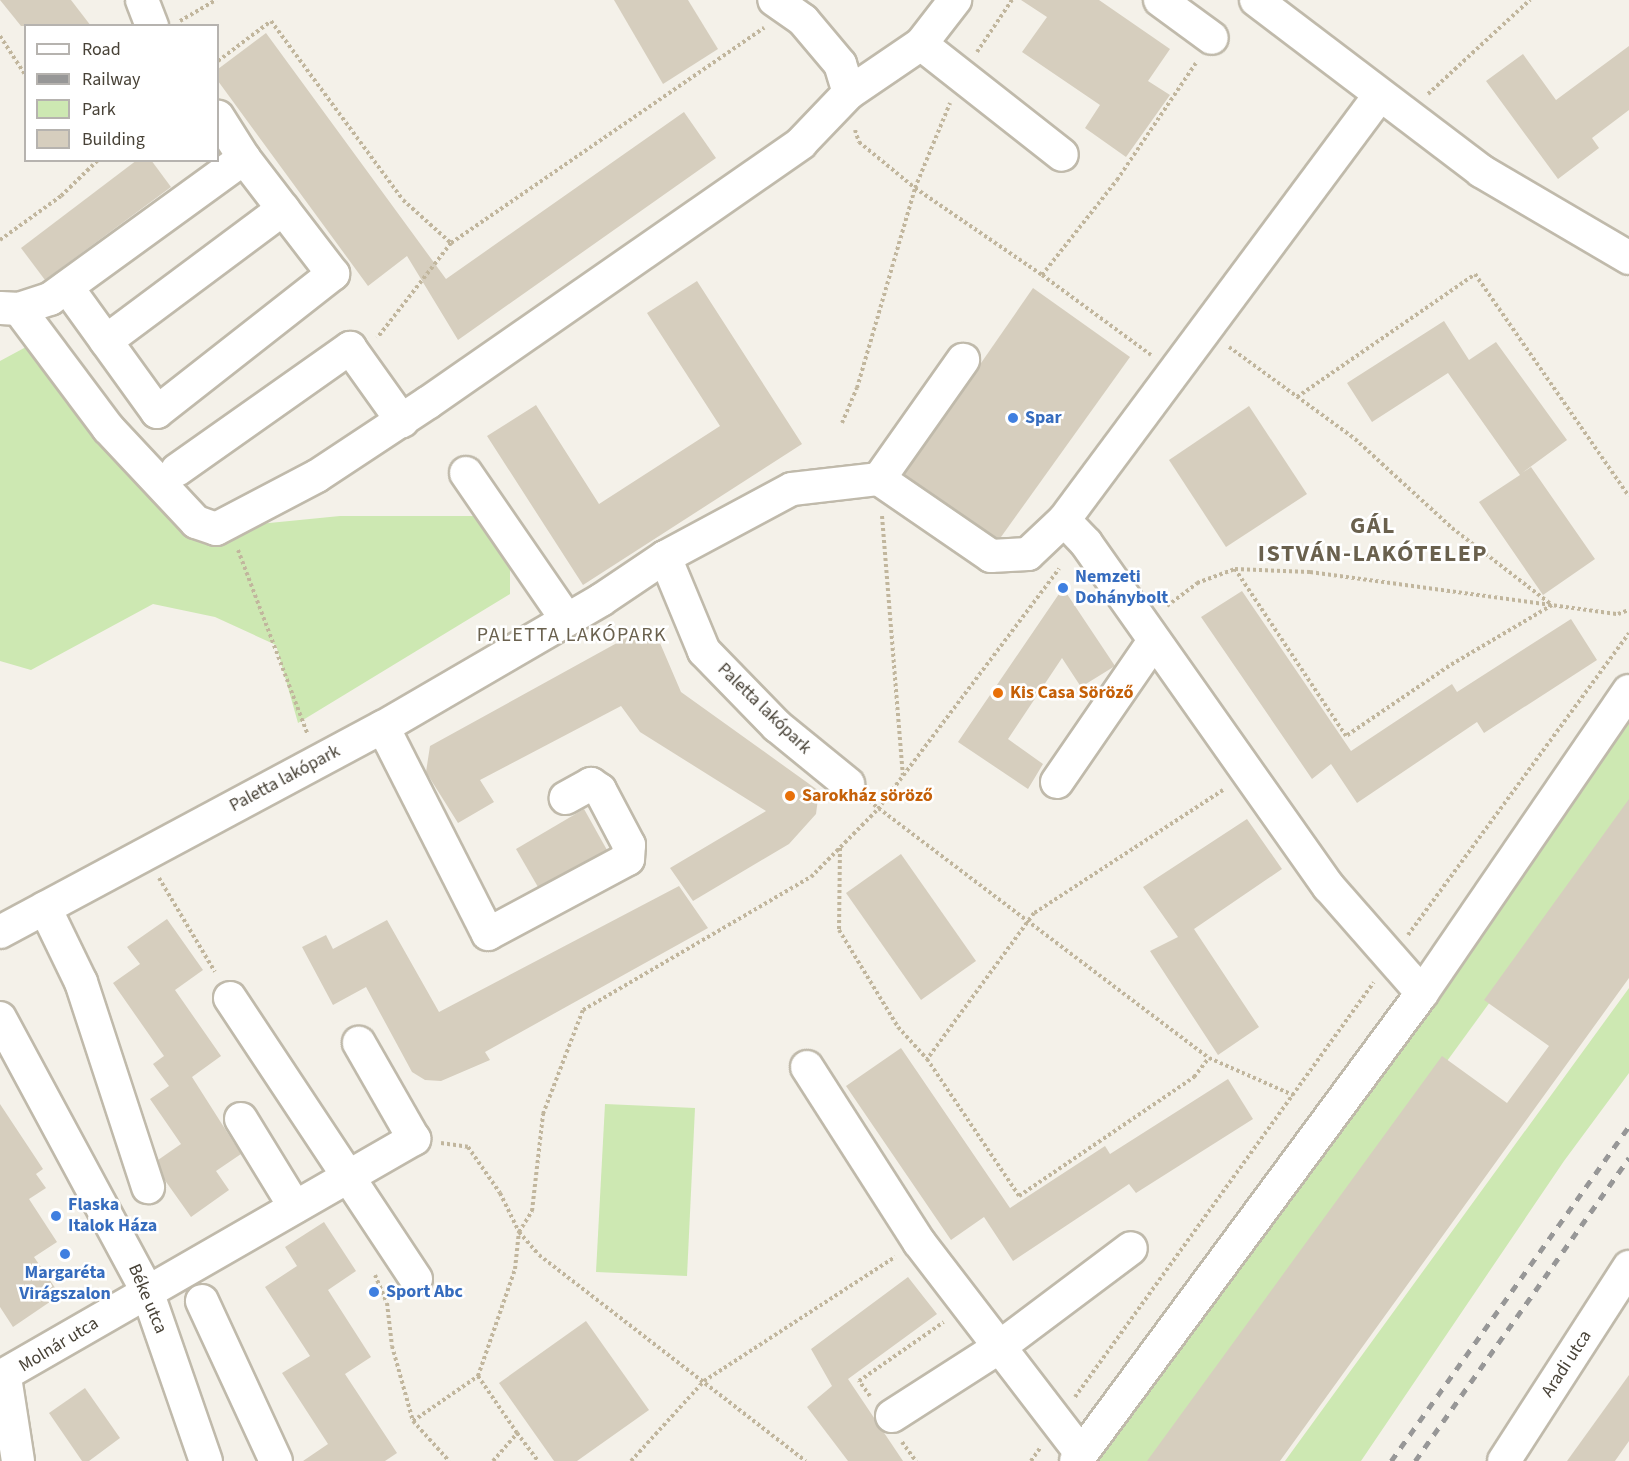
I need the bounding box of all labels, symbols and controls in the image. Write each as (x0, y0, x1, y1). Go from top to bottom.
legend (24, 24, 219, 162)
text: Road (82, 37, 121, 62)
text: Railway (82, 67, 141, 92)
text: Park (82, 97, 116, 122)
text: Building (82, 127, 145, 152)
place label: Spar (1025, 407, 1062, 429)
marker: Spar (1006, 411, 1020, 425)
district label: GÁL ISTVÁN-LAKÓTELEP (1258, 512, 1488, 568)
place label: Nemzeti Dohánybolt (1075, 567, 1168, 610)
marker: Nemzeti Dohánybolt (1056, 581, 1070, 595)
district label: PALETTA LAKÓPARK (477, 623, 667, 647)
street label: Paletta lakópark (713, 659, 815, 759)
place label: Kis Casa Söröző (1010, 682, 1133, 704)
marker: Kis Casa Söröző (991, 686, 1005, 700)
street label: Paletta lakópark (226, 741, 344, 817)
place label: Sarokház söröző (802, 785, 933, 807)
marker: Sarokház söröző (783, 789, 797, 803)
place label: Flaska Italok Háza (68, 1195, 157, 1238)
marker: Flaska Italok Háza (49, 1209, 63, 1223)
marker: Margaréta Virágszalon (58, 1247, 72, 1261)
street label: Béke utca (123, 1261, 171, 1337)
place label: Margaréta Virágszalon (19, 1263, 111, 1306)
place label: Sport Abc (386, 1281, 463, 1303)
marker: Sport Abc (367, 1285, 381, 1299)
street label: Molnár utca (15, 1313, 103, 1377)
street label: Aradi utca (1537, 1326, 1597, 1402)

